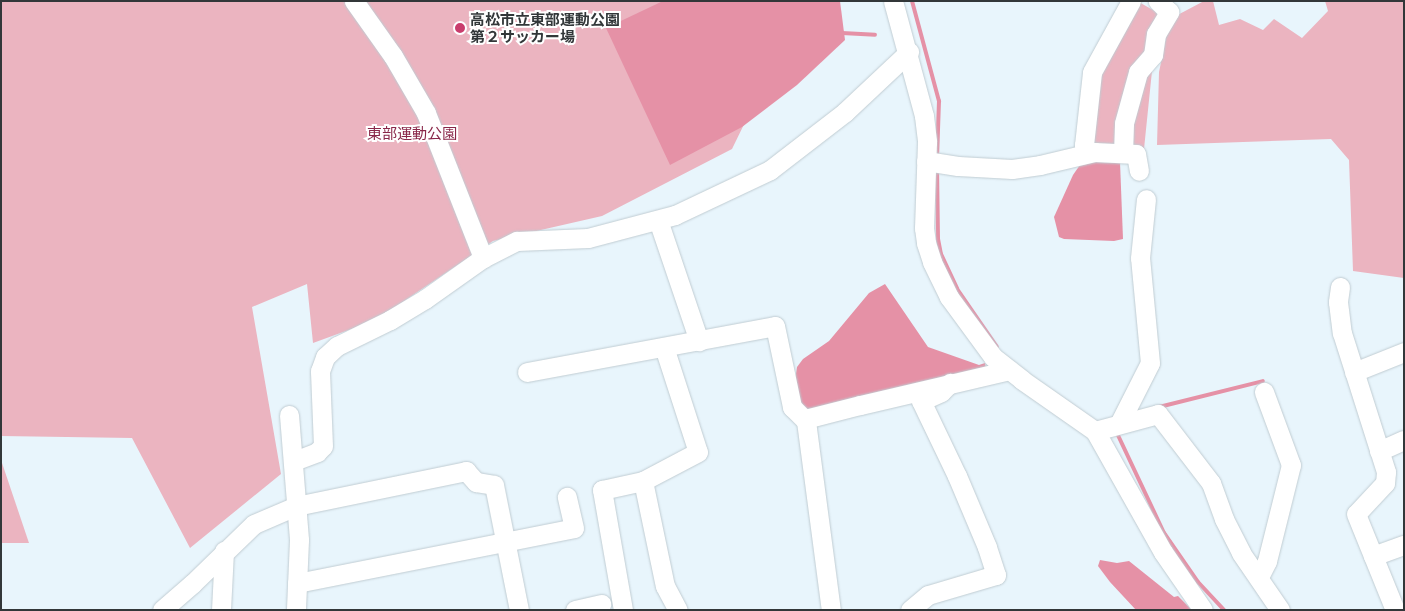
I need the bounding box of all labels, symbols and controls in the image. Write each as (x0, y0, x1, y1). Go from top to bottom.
place label: 高松市立東部運動公園 第２サッカー場 (470, 10, 620, 45)
marker: 高松市立東部運動公園 第２サッカー場 (454, 22, 466, 34)
park label: 東部運動公園 (367, 125, 457, 143)

